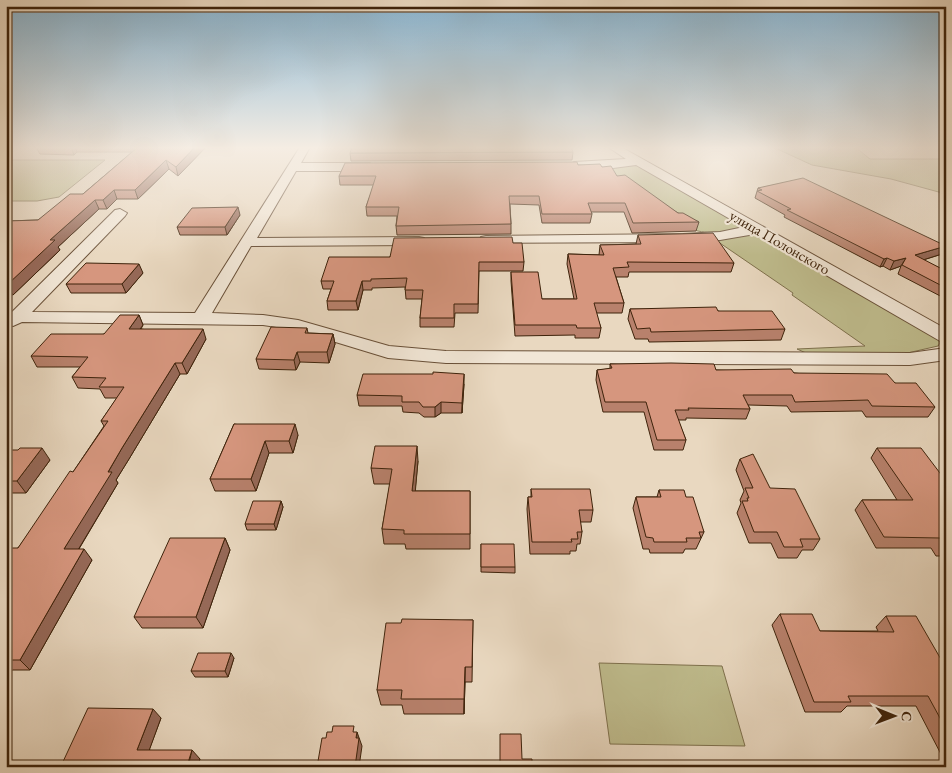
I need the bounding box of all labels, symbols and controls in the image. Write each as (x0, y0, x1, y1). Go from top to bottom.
street label: улица Полонского (726, 206, 834, 278)
north arrow (870, 690, 920, 740)
text: С (898, 711, 916, 721)

